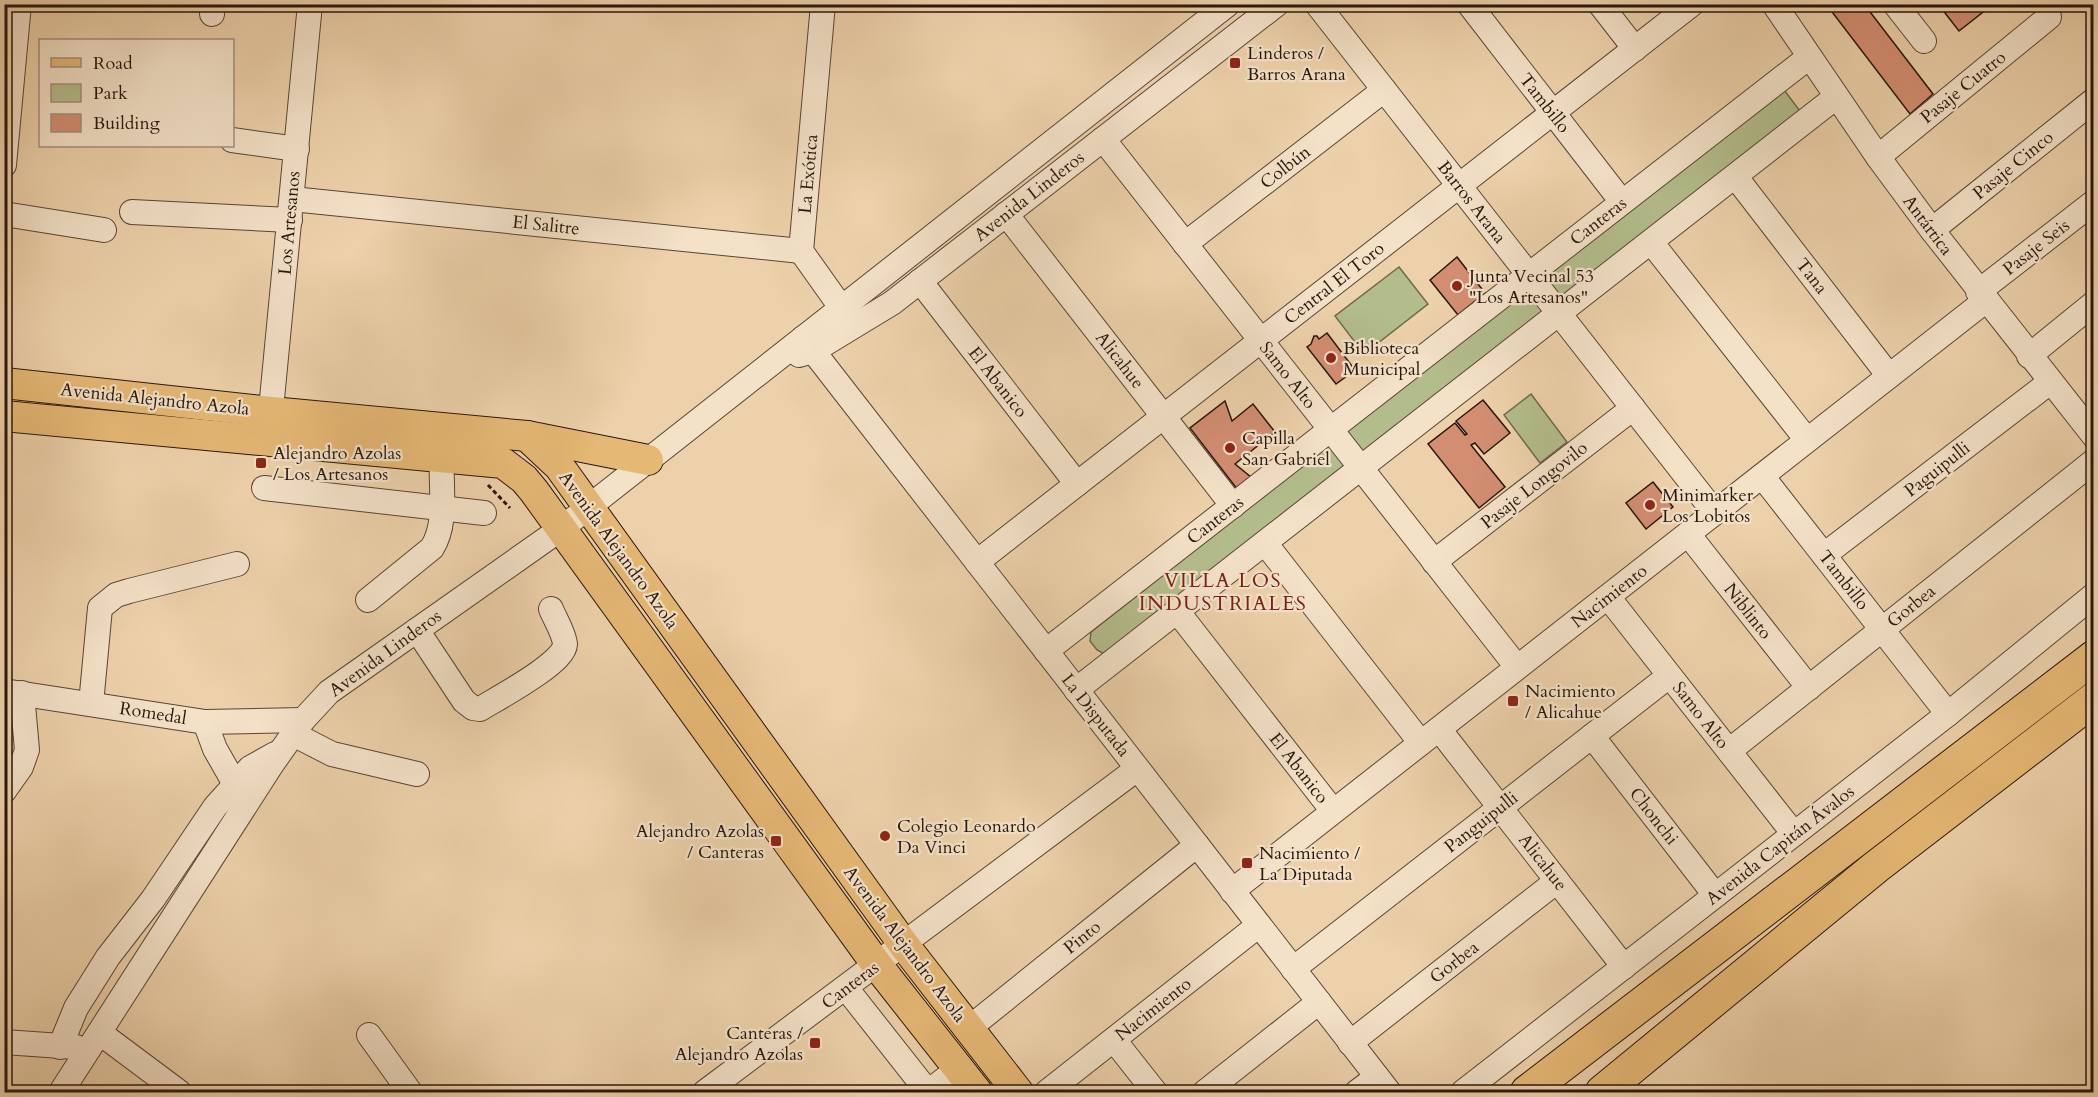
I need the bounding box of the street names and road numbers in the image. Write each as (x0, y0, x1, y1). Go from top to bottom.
street label: Pasaje Cuatro (1915, 45, 2012, 130)
street label: Tambillo (1513, 68, 1576, 139)
street label: Pasaje Cinco (1968, 125, 2059, 206)
street label: La Exótica (793, 133, 824, 215)
street label: Colbún (1255, 139, 1316, 195)
street label: Avenida Linderos (969, 145, 1090, 247)
street label: Barros Arana (1431, 156, 1512, 249)
street label: Los Artesanos (272, 170, 307, 276)
street label: Antártica (1897, 190, 1959, 261)
street label: Canteras (1565, 191, 1632, 252)
street label: El Salitre (511, 210, 581, 241)
street label: Pasaje Seis (1998, 213, 2075, 281)
street label: Central El Toro (1279, 236, 1390, 331)
street label: Tana (1790, 253, 1834, 300)
street label: Alicahue (1089, 326, 1150, 394)
street label: Samo Alto (1253, 336, 1322, 414)
street label: El Abanico (962, 342, 1033, 423)
street label: Avenida Alejandro Azola (59, 377, 251, 422)
street label: Pasaje Longovilo (1476, 436, 1593, 535)
street label: Paguipulli (1899, 436, 1975, 503)
street label: Avenida Alejandro Azola (553, 466, 685, 635)
street label: Canteras (1182, 490, 1249, 551)
street label: Tambillo (1812, 545, 1875, 616)
street label: Nacimiento (1566, 559, 1653, 634)
street label: Niblinto (1718, 578, 1778, 645)
street label: Gorbea (1882, 579, 1941, 634)
street label: Avenida Linderos (324, 604, 447, 703)
street label: La Disputada (1055, 668, 1136, 762)
street label: Samo Alto (1666, 676, 1735, 754)
street label: Romedal (118, 696, 189, 731)
street label: El Abanico (1263, 728, 1334, 809)
street label: Avenida Capitán Ávalos (1701, 779, 1860, 911)
street label: Chonchi (1623, 782, 1684, 850)
street label: Panguipulli (1439, 786, 1523, 859)
street label: Alicahue (1512, 828, 1573, 896)
street label: Avenida Alejandro Azola (837, 861, 972, 1028)
street label: Pinto (1058, 914, 1106, 960)
street label: Gorbea (1424, 935, 1484, 990)
street label: Canteras (816, 956, 884, 1015)
street label: Nacimiento (1110, 972, 1197, 1047)

